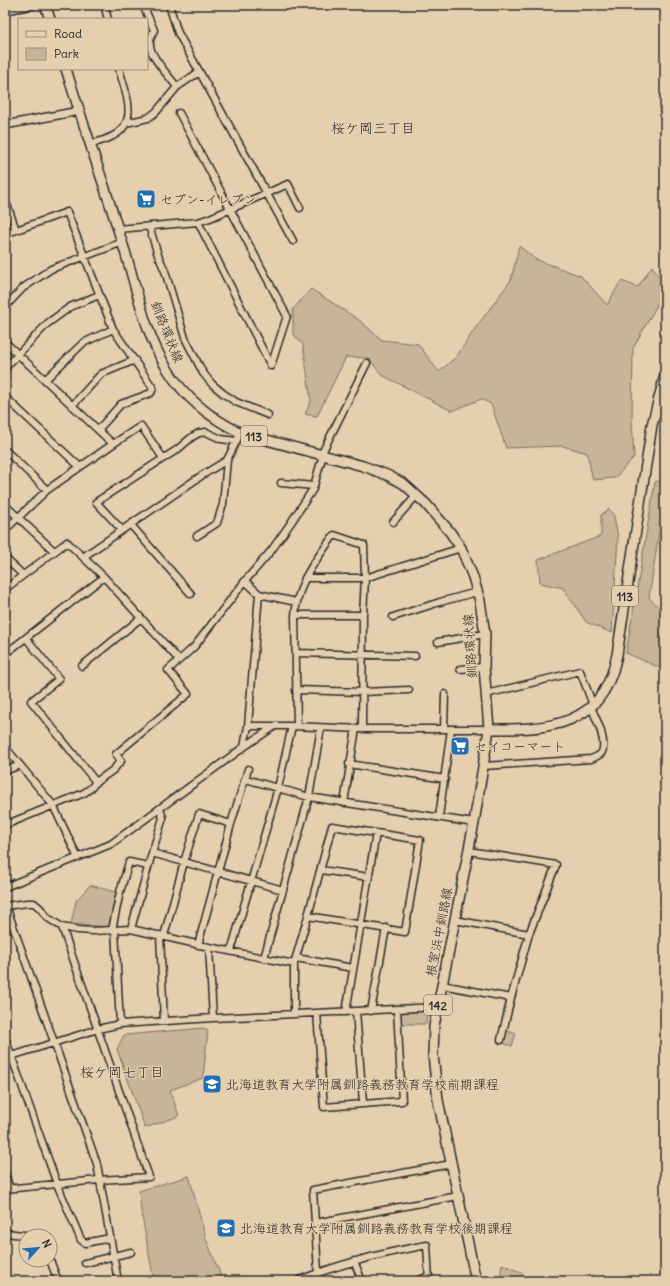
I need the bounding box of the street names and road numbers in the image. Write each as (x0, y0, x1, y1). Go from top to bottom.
street label: 釧路環状線 (147, 299, 187, 366)
road number: 113 (241, 426, 267, 446)
road number: 113 (612, 586, 638, 606)
street label: 釧路環状線 (459, 612, 481, 679)
street label: 根室浜中釧路線 (422, 885, 456, 978)
road number: 142 (424, 995, 452, 1015)

